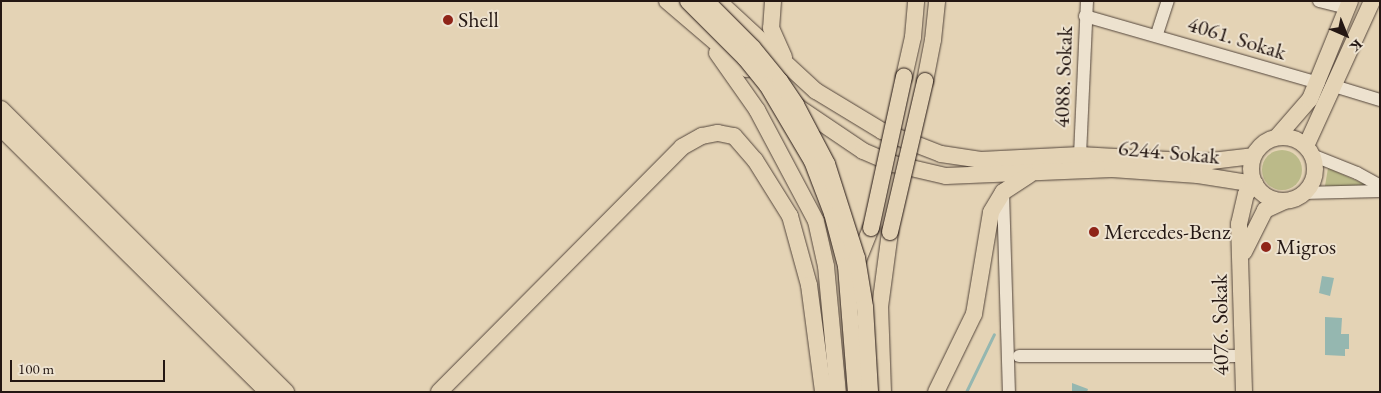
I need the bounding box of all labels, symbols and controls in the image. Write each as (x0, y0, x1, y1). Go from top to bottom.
place label: Shell (458, 7, 499, 33)
street label: 4061. Sokak (1184, 10, 1290, 66)
north arrow (1321, 10, 1371, 60)
marker: Shell (442, 14, 454, 26)
street label: 4088. Sokak (1048, 26, 1078, 128)
text: K (1346, 36, 1367, 56)
street label: 6244. Sokak (1117, 134, 1221, 170)
place label: Mercedes-Benz (1104, 219, 1230, 245)
marker: Mercedes-Benz (1088, 226, 1100, 238)
place label: Migros (1276, 234, 1336, 260)
marker: Migros (1260, 241, 1272, 253)
street label: 4076. Sokak (1206, 274, 1234, 376)
scale bar (12, 350, 168, 382)
text: 100 m (18, 359, 54, 378)

